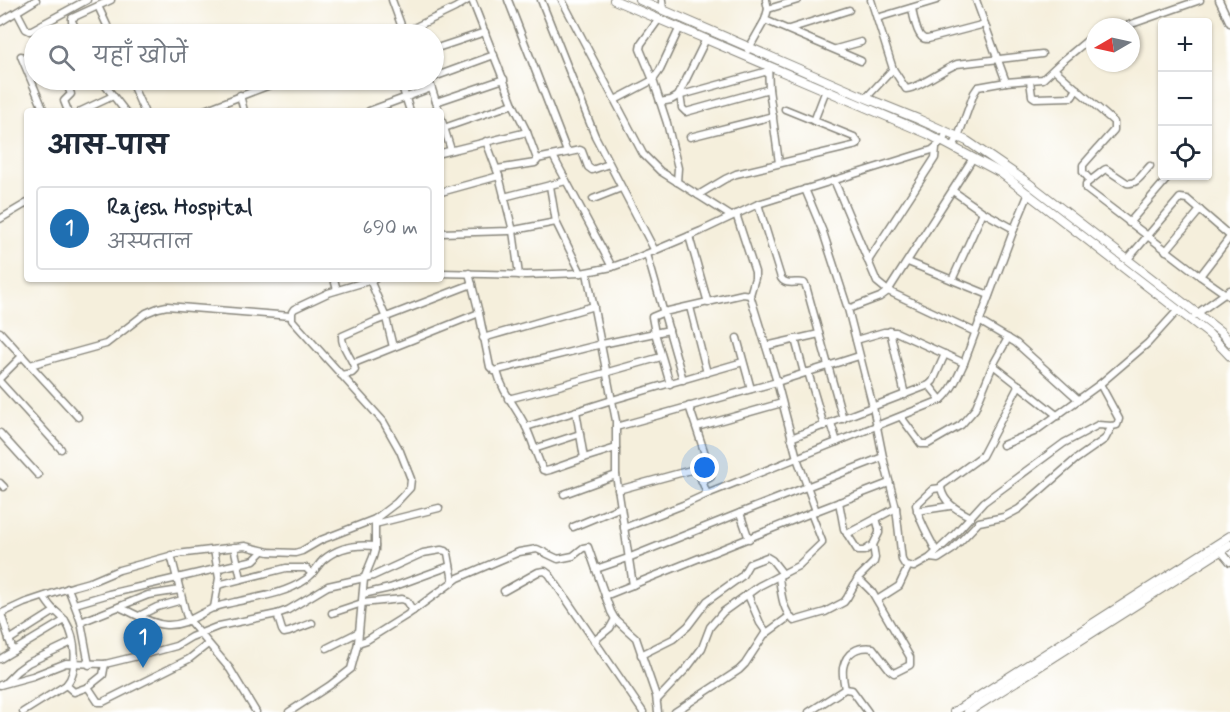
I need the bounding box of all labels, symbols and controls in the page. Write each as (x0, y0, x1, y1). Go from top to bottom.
north arrow (1086, 18, 1140, 72)
map controls (1158, 18, 1212, 180)
button: + (1158, 18, 1212, 72)
search box (24, 24, 444, 90)
icon: search (45, 41, 78, 74)
text: यहाँ खोजें (93, 43, 188, 71)
button: − (1158, 72, 1212, 126)
button: locate (1158, 126, 1212, 180)
text: आस-पास (48, 130, 168, 164)
text: Rajesh Hospital (107, 194, 252, 222)
text: 1 (65, 215, 74, 242)
text: 690 m (363, 215, 418, 242)
text: अस्पताल (107, 229, 192, 256)
your location (690, 453, 719, 482)
pin: 1 (124, 618, 162, 668)

